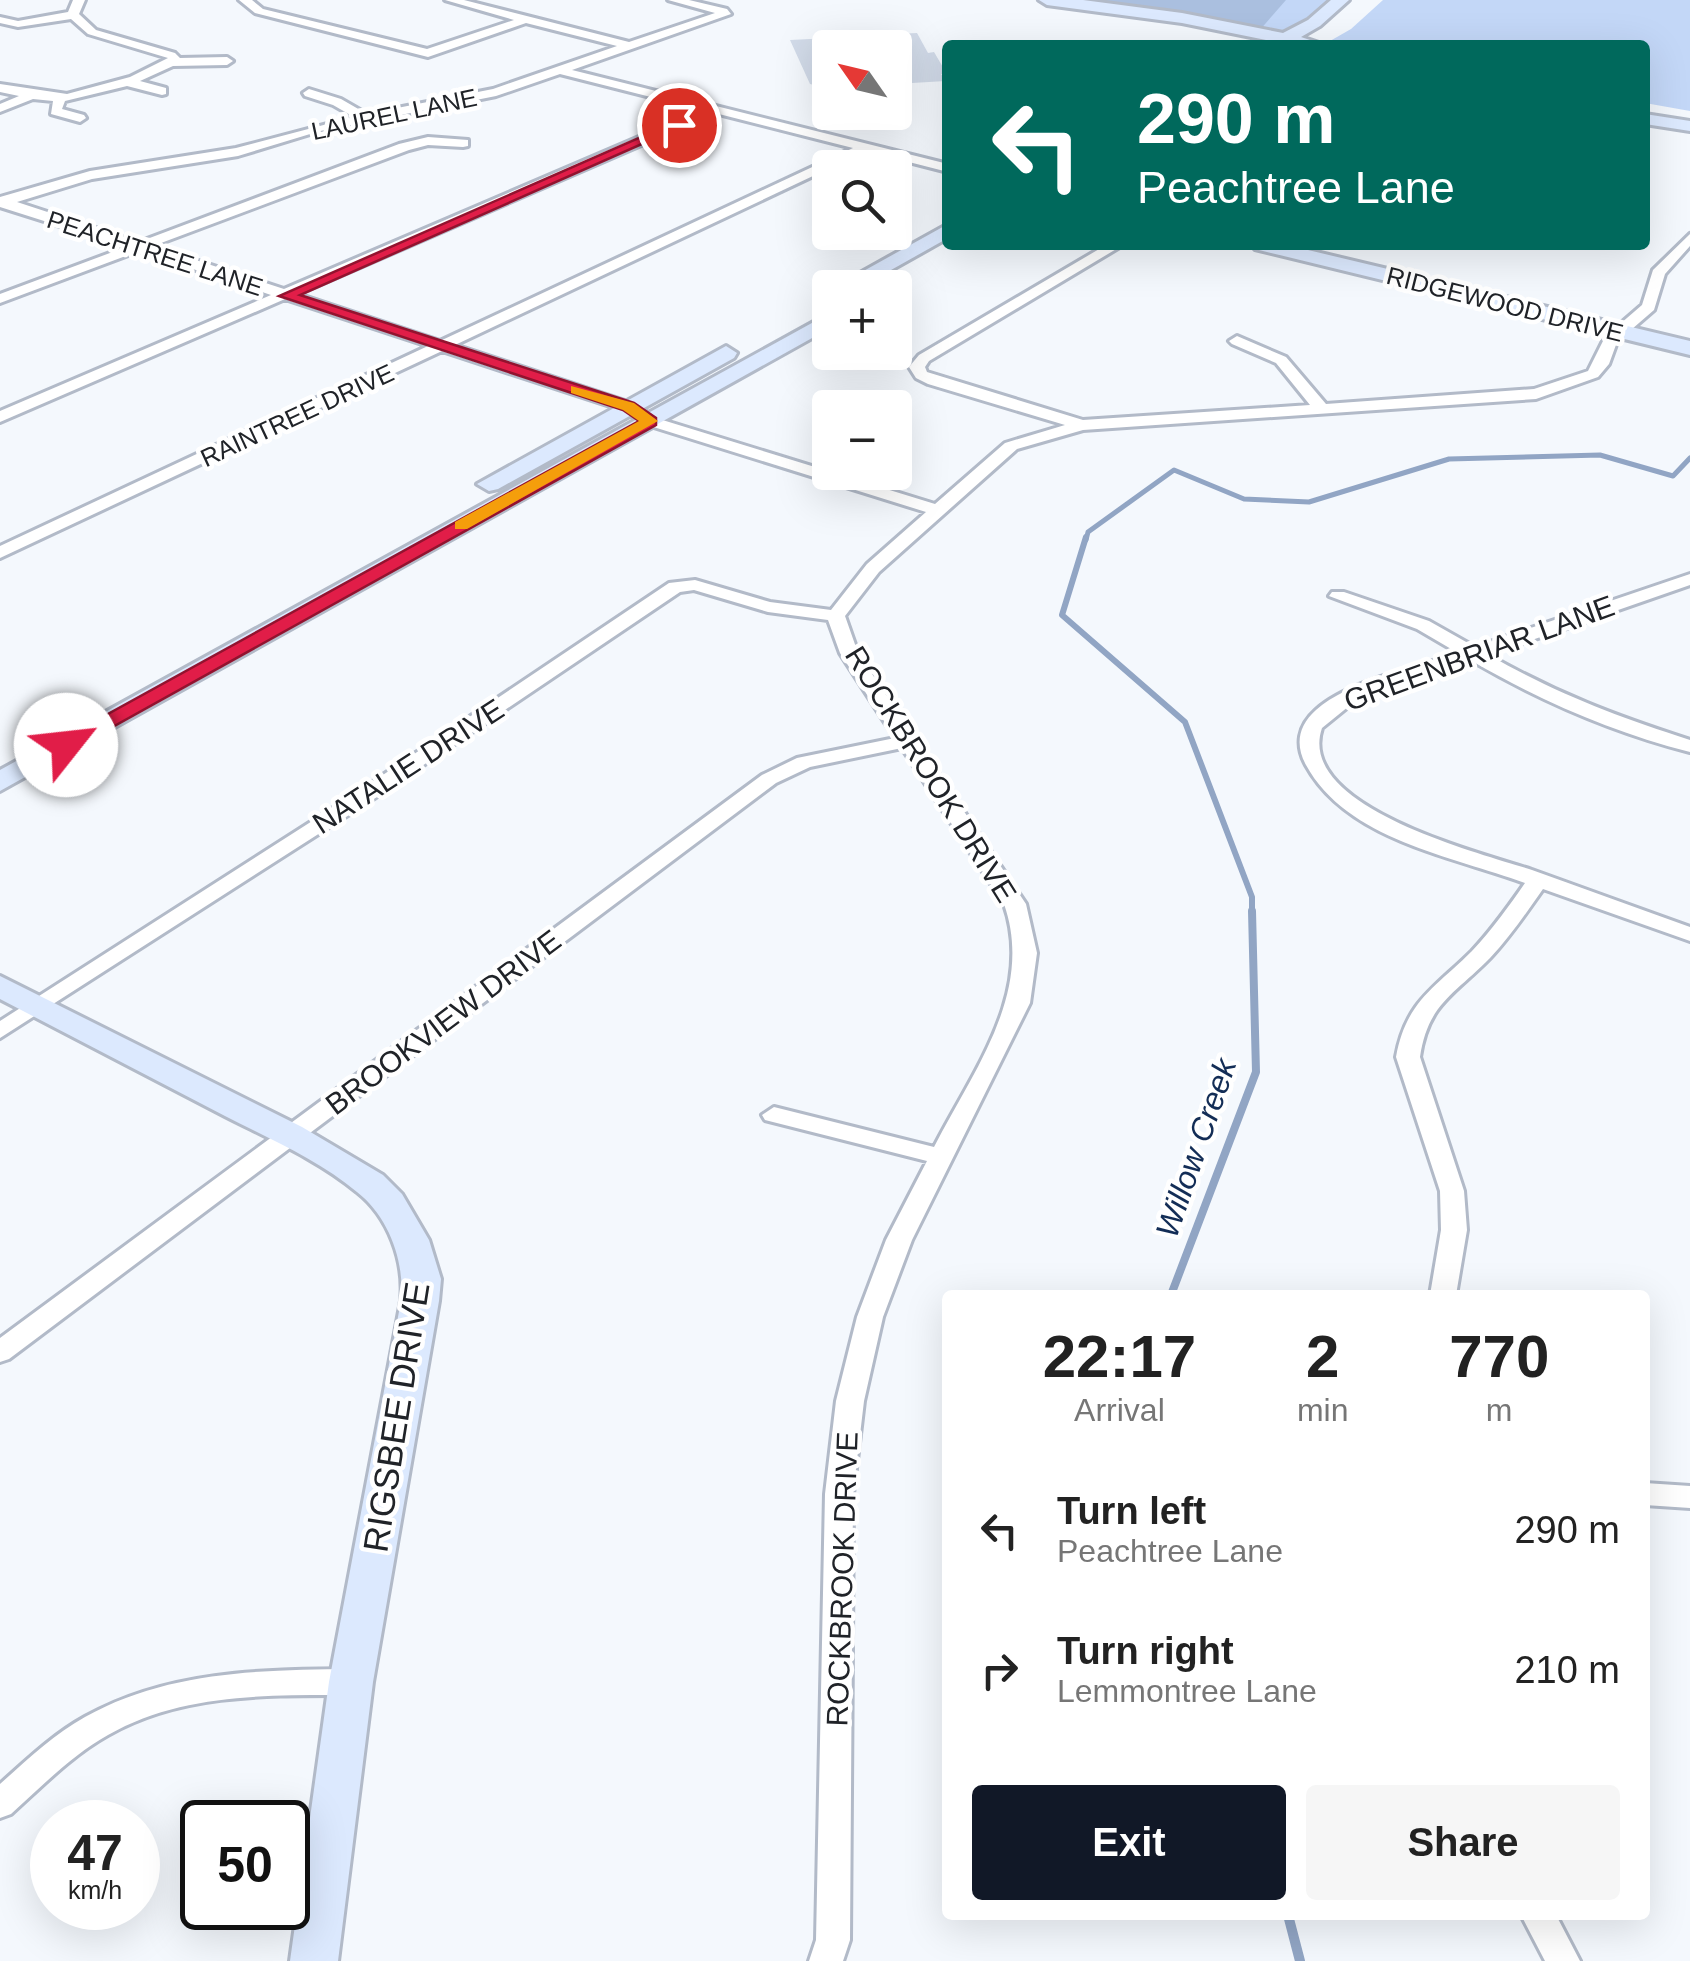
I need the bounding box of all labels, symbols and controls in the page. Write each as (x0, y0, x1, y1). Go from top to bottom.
north arrow (812, 30, 912, 130)
map controls (812, 30, 912, 490)
icon: left (972, 80, 1102, 210)
text: 290 m (1137, 80, 1335, 158)
street label: LAUREL LANE (309, 83, 479, 145)
pin (637, 83, 722, 168)
icon: arrive (652, 98, 707, 153)
button: search (812, 150, 912, 250)
text: Peachtree Lane (1137, 162, 1455, 213)
street label: PEACHTREE LANE (44, 205, 266, 301)
street label: RIDGEWOOD DRIVE (1384, 261, 1626, 347)
button: + (812, 270, 912, 370)
street label: RAINTREE DRIVE (196, 358, 398, 472)
button: − (812, 390, 912, 490)
street label: GREENBRIAR LANE (1339, 589, 1619, 717)
street label: ROCKBROOK DRIVE (839, 640, 1023, 908)
street label: NATALIE DRIVE (307, 692, 509, 840)
position arrow (14, 693, 118, 797)
street label: BROOKVIEW DRIVE (319, 923, 567, 1121)
water label: Willow Creek (1149, 1052, 1244, 1242)
street label: RIGSBEE DRIVE (355, 1279, 437, 1555)
text: 22:17 (1043, 1323, 1196, 1390)
text: 2 (1306, 1323, 1339, 1390)
text: 770 (1449, 1323, 1549, 1390)
text: Arrival (1074, 1392, 1165, 1428)
text: min (1297, 1392, 1348, 1428)
text: m (1486, 1392, 1513, 1428)
street label: ROCKBROOK DRIVE (820, 1431, 864, 1727)
text: Turn left (1057, 1490, 1206, 1532)
icon: left (972, 1503, 1027, 1558)
text: 290 m (1514, 1509, 1620, 1551)
text: Peachtree Lane (1057, 1533, 1283, 1569)
text: Turn right (1057, 1630, 1234, 1672)
icon: right (972, 1643, 1027, 1698)
text: 210 m (1514, 1649, 1620, 1691)
text: Lemmontree Lane (1057, 1673, 1317, 1709)
button: Exit (972, 1785, 1286, 1900)
button: Share (1306, 1785, 1620, 1900)
speed limit sign: 50 (180, 1800, 310, 1930)
text: 47 (67, 1825, 123, 1881)
text: km/h (68, 1876, 122, 1904)

